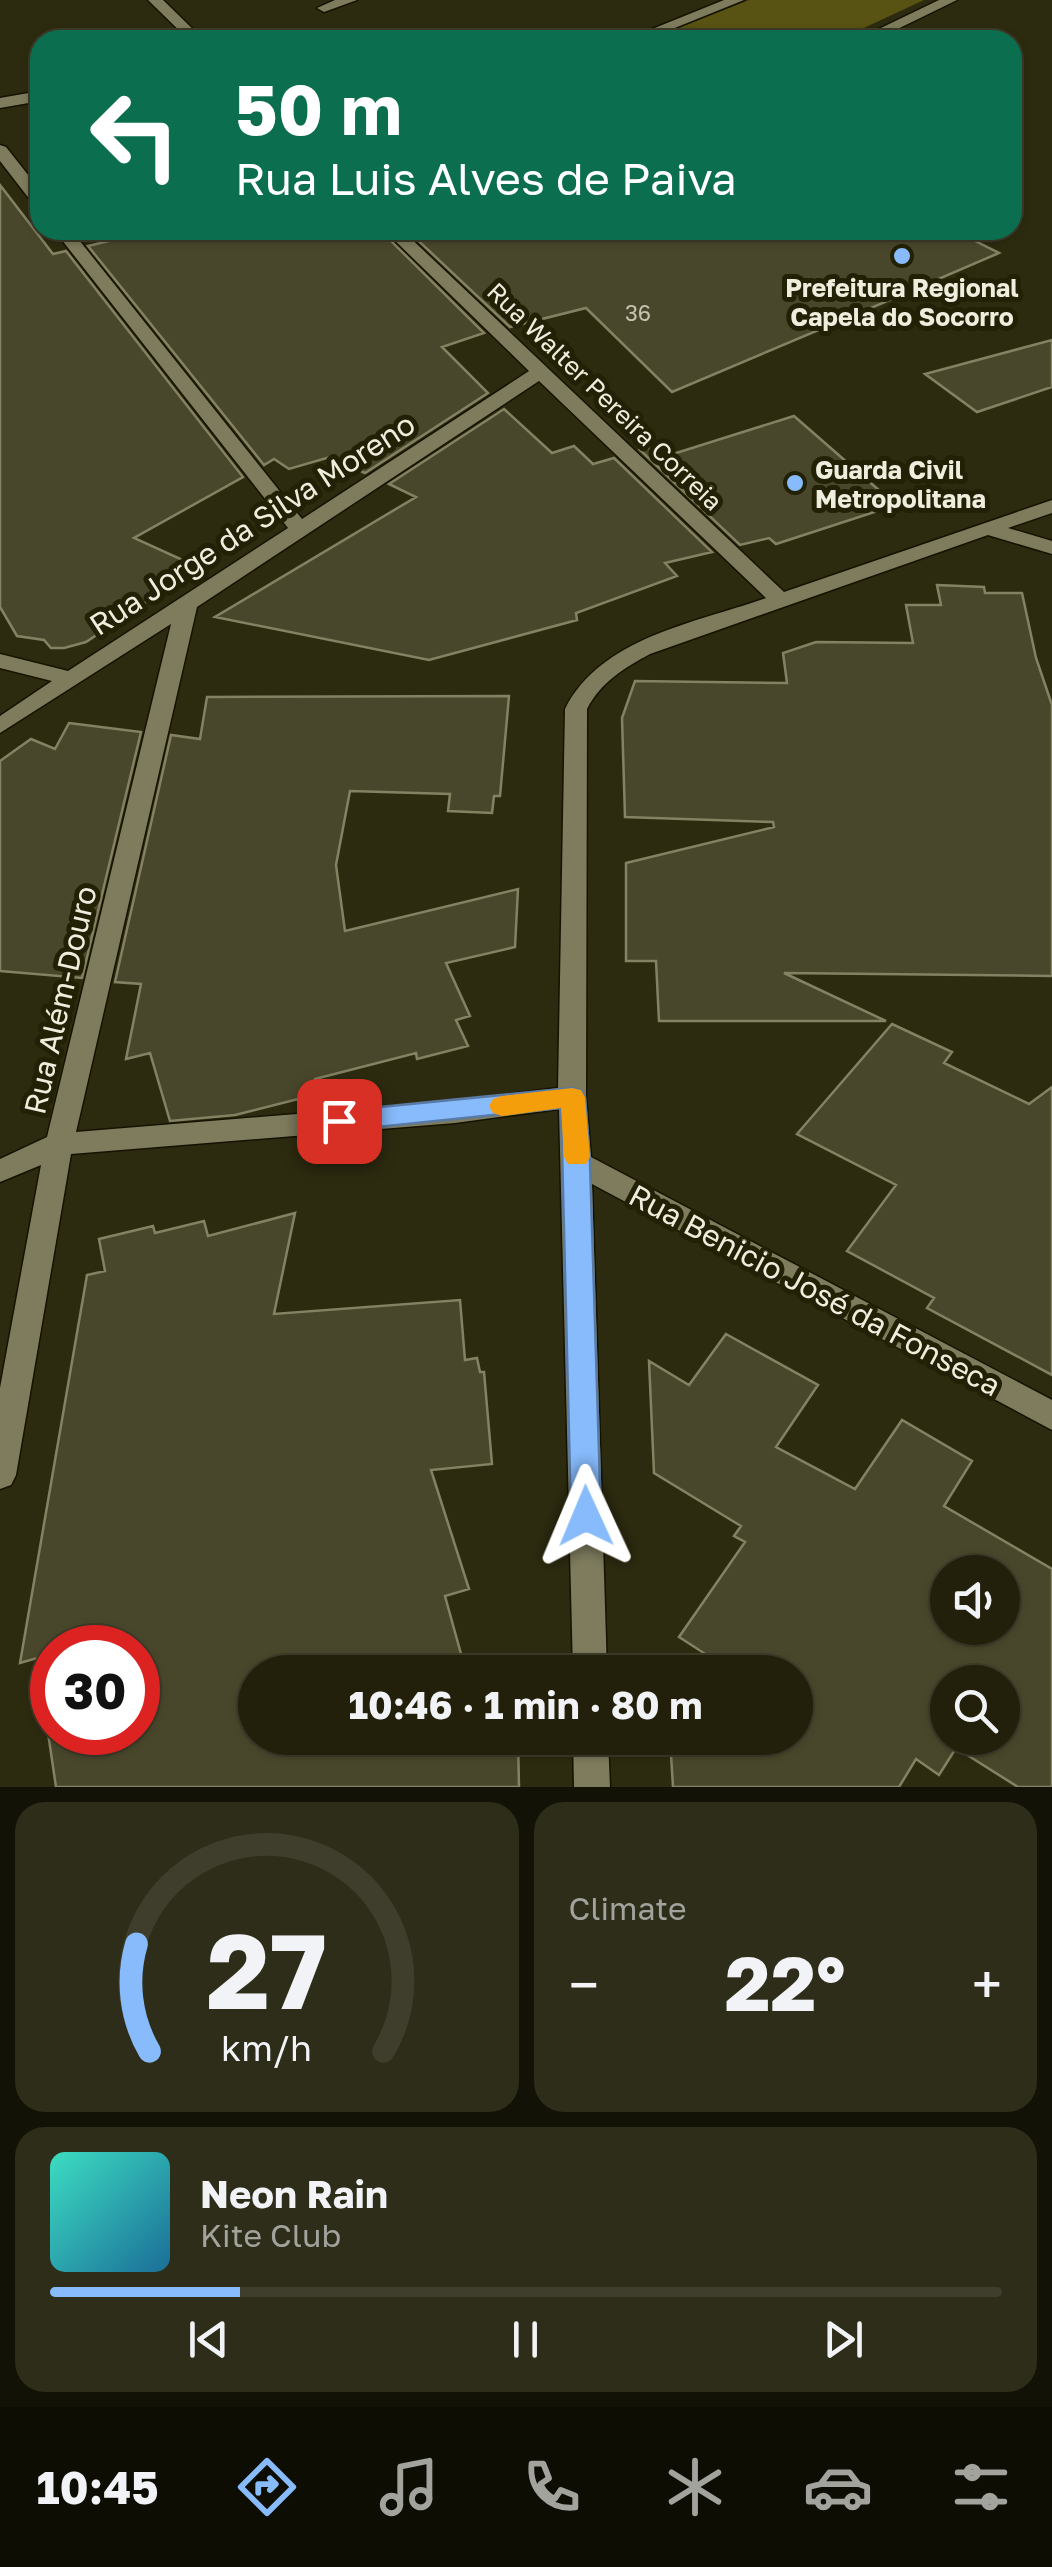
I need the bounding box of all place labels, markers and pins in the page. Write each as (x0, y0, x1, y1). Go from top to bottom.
marker: Prefeitura Regional Capela do Socorro (891, 245, 913, 267)
place label: Prefeitura Regional Capela do Socorro (785, 272, 1019, 332)
place label: Guarda Civil Metropolitana (815, 454, 986, 514)
marker: Guarda Civil Metropolitana (784, 472, 806, 494)
pin (297, 1079, 382, 1164)

